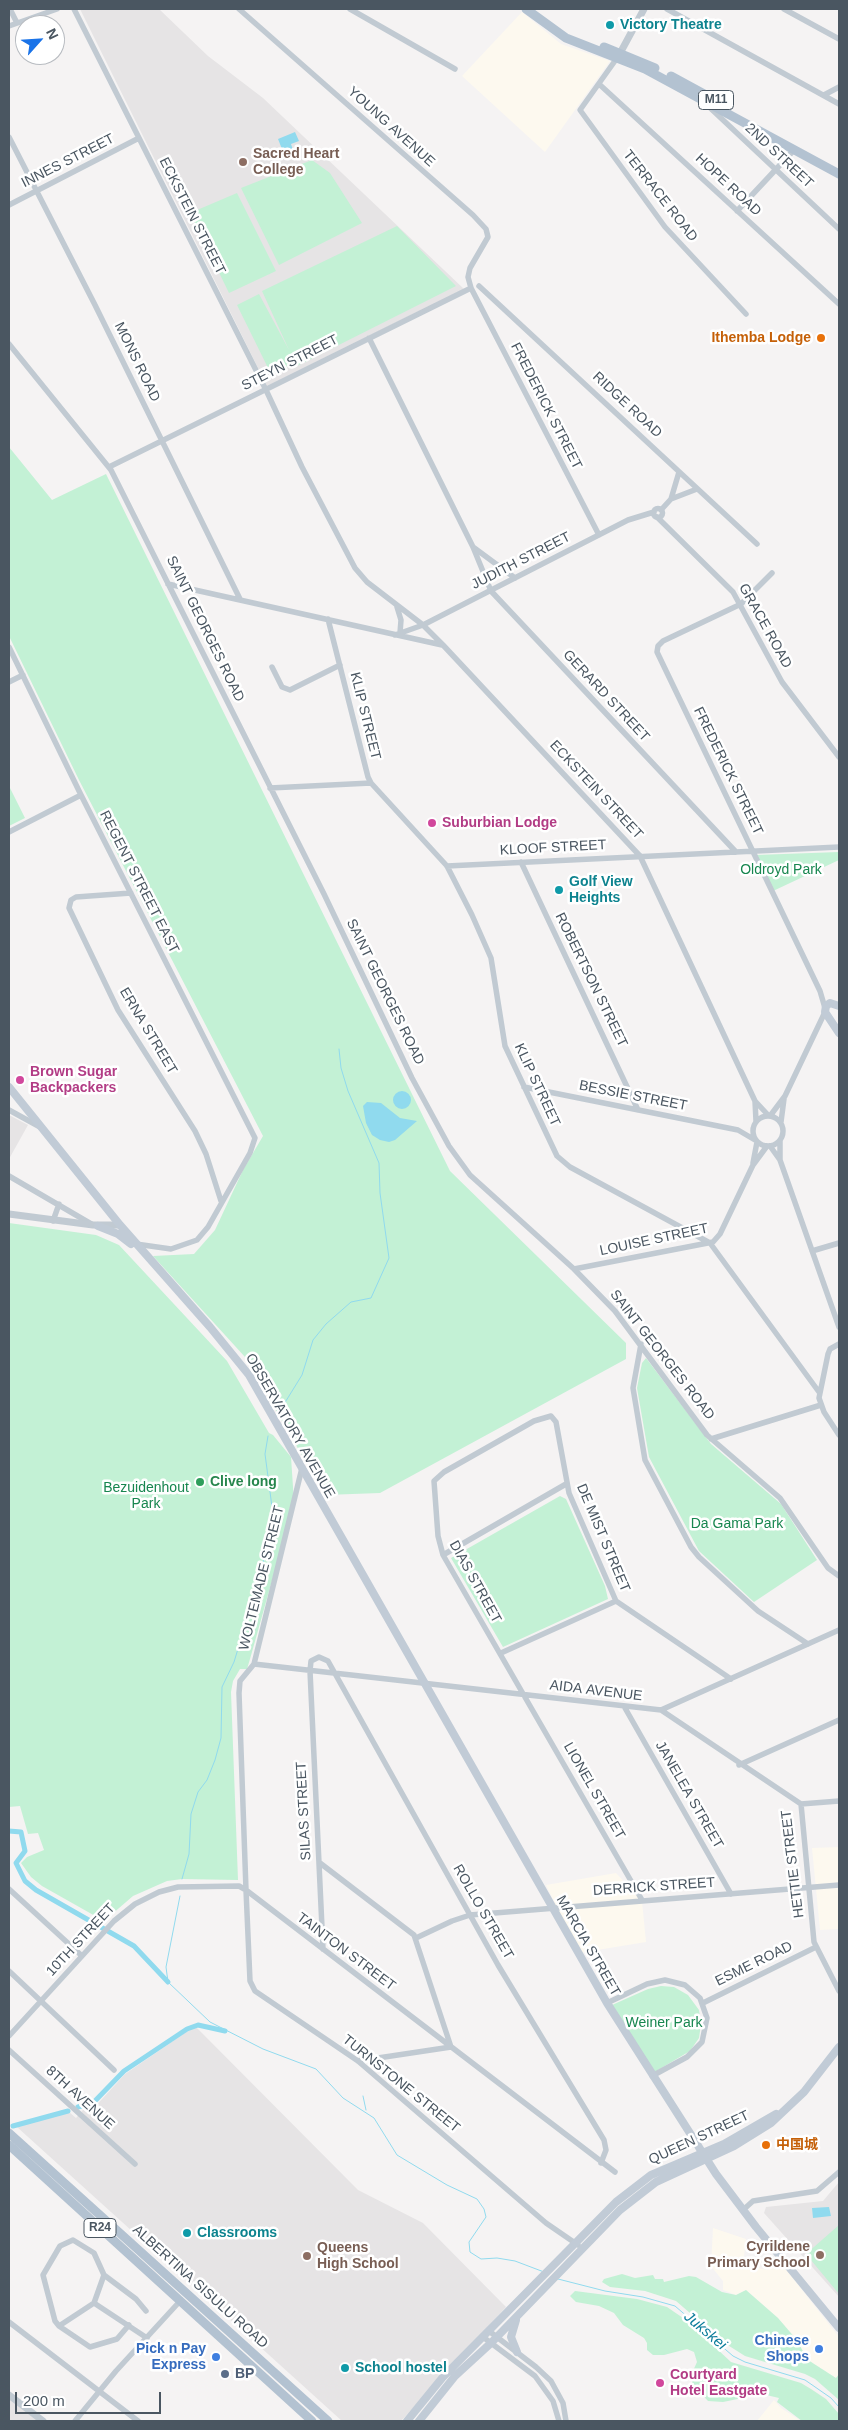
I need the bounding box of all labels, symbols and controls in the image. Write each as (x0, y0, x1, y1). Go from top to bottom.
north arrow (15, 15, 65, 65)
place label: Victory Theatre (620, 17, 722, 33)
marker: Victory Theatre (604, 19, 616, 31)
text: N (43, 26, 62, 42)
street label: YOUNG AVENUE (344, 83, 438, 171)
road number: M11 (698, 90, 734, 110)
street label: 2ND STREET (741, 120, 817, 192)
street label: INNES STREET (19, 130, 117, 192)
place label: Sacred Heart College (253, 146, 339, 178)
street label: TERRACE ROAD (619, 147, 701, 245)
street label: HOPE ROAD (692, 150, 764, 220)
street label: ECKSTEIN STREET (155, 155, 229, 277)
marker: Sacred Heart College (237, 156, 249, 168)
street label: MONS ROAD (111, 320, 163, 404)
place label: Ithemba Lodge (711, 330, 811, 346)
street label: STEYN STREET (239, 332, 341, 394)
marker: Ithemba Lodge (815, 332, 827, 344)
street label: FREDERICK STREET (507, 340, 585, 472)
street label: RIDGE ROAD (589, 369, 665, 441)
street label: JUDITH STREET (469, 529, 573, 593)
street label: SAINT GEORGES ROAD (162, 553, 248, 705)
street label: GRACE ROAD (735, 581, 795, 671)
street label: GERARD STREET (559, 647, 653, 745)
street label: KLIP STREET (346, 671, 384, 761)
street label: FREDERICK STREET (690, 704, 766, 838)
street label: ECKSTEIN STREET (546, 737, 646, 843)
street label: REGENT STREET EAST (96, 808, 182, 956)
place label: Suburbian Lodge (442, 815, 557, 831)
marker: Suburbian Lodge (426, 817, 438, 829)
street label: KLOOF STREET (499, 837, 607, 859)
park label: Oldroyd Park (740, 862, 822, 878)
place label: Golf View Heights (569, 874, 633, 906)
marker: Golf View Heights (553, 884, 565, 896)
street label: ROBERTSON STREET (551, 910, 631, 1050)
street label: SAINT GEORGES ROAD (342, 916, 428, 1068)
street label: ERNA STREET (116, 985, 180, 1077)
street label: KLIP STREET (510, 1041, 564, 1129)
place label: Brown Sugar Backpackers (30, 1064, 117, 1096)
marker: Brown Sugar Backpackers (14, 1074, 26, 1086)
street label: BESSIE STREET (578, 1077, 688, 1115)
street label: LOUISE STREET (598, 1220, 710, 1260)
street label: SAINT GEORGES ROAD (606, 1287, 718, 1423)
street label: OBSERVATORY AVENUE (242, 1351, 338, 1501)
place label: Clive long (210, 1474, 277, 1490)
marker: Clive long (194, 1476, 206, 1488)
park label: Bezuidenhout Park (103, 1480, 189, 1512)
street label: DE MIST STREET (573, 1481, 633, 1595)
street label: WOLTEMADE STREET (236, 1504, 288, 1652)
park label: Da Gama Park (691, 1516, 783, 1532)
street label: DIAS STREET (445, 1538, 505, 1626)
street label: AIDA AVENUE (549, 1677, 643, 1705)
street label: JANELEA STREET (651, 1738, 727, 1852)
street label: LIONEL STREET (559, 1740, 629, 1842)
street label: SILAS STREET (293, 1761, 315, 1861)
street label: HETTIE STREET (778, 1809, 808, 1919)
street label: ROLLO STREET (449, 1862, 517, 1962)
street label: DERRICK STREET (593, 1874, 715, 1900)
street label: MARCIA STREET (552, 1893, 624, 1999)
street label: 10TH STREET (43, 1900, 119, 1980)
street label: TAINTON STREET (293, 1909, 399, 1995)
street label: ESME ROAD (713, 1938, 795, 1990)
park label: Weiner Park (626, 2015, 702, 2031)
street label: TURNSTONE STREET (339, 2032, 463, 2136)
street label: 8TH AVENUE (42, 2063, 118, 2133)
street label: QUEEN STREET (646, 2107, 752, 2169)
place label: 中国城 (776, 2137, 818, 2153)
marker: 中国城 (760, 2139, 772, 2151)
road number: R24 (84, 2218, 116, 2238)
street label: ALBERTINA SISULU ROAD (129, 2222, 271, 2352)
place label: Classrooms (197, 2225, 277, 2241)
marker: Classrooms (181, 2227, 193, 2239)
place label: Cyrildene Primary School (707, 2239, 810, 2272)
place label: Queens High School (317, 2240, 399, 2272)
marker: Cyrildene Primary School (814, 2249, 826, 2261)
marker: Queens High School (301, 2250, 313, 2262)
water label: Jukskei (680, 2308, 730, 2354)
place label: Chinese Shops (755, 2333, 809, 2366)
place label: Pick n Pay Express (136, 2341, 206, 2374)
marker: Chinese Shops (813, 2343, 825, 2355)
marker: Pick n Pay Express (210, 2351, 222, 2363)
place label: School hostel (355, 2360, 447, 2376)
marker: School hostel (339, 2362, 351, 2374)
place label: BP (235, 2366, 254, 2382)
place label: Courtyard Hotel Eastgate (670, 2367, 767, 2400)
marker: BP (219, 2368, 231, 2380)
marker: Courtyard Hotel Eastgate (654, 2377, 666, 2389)
scale bar (18, 2382, 164, 2414)
text: 200 m (23, 2392, 65, 2409)

